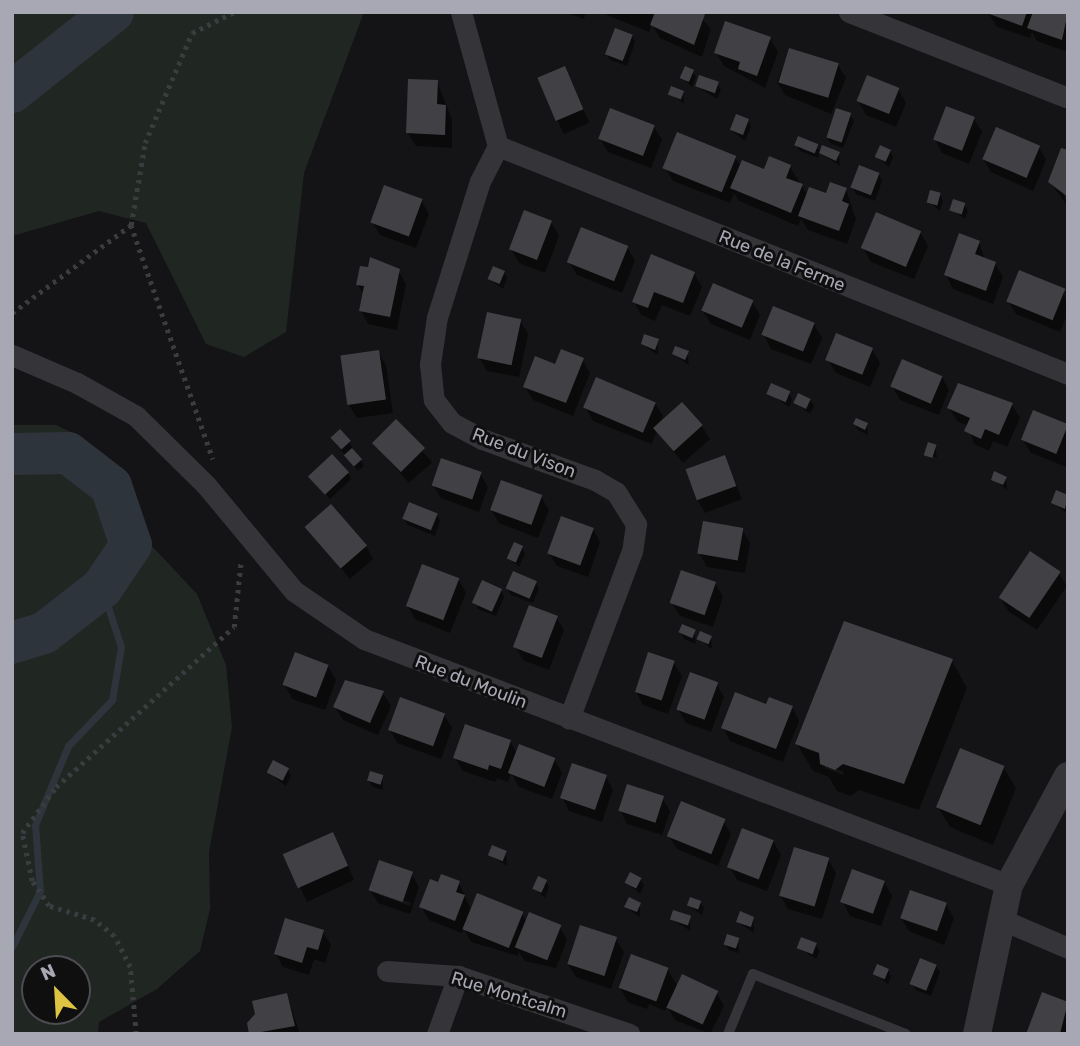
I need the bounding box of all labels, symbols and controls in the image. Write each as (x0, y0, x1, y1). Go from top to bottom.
street label: Rue de la Ferme (716, 226, 848, 296)
street label: Rue du Vison (469, 423, 579, 483)
street label: Rue du Moulin (412, 651, 530, 713)
north arrow (21, 955, 91, 1025)
text: N (37, 959, 59, 985)
street label: Rue Montcalm (449, 967, 569, 1023)

